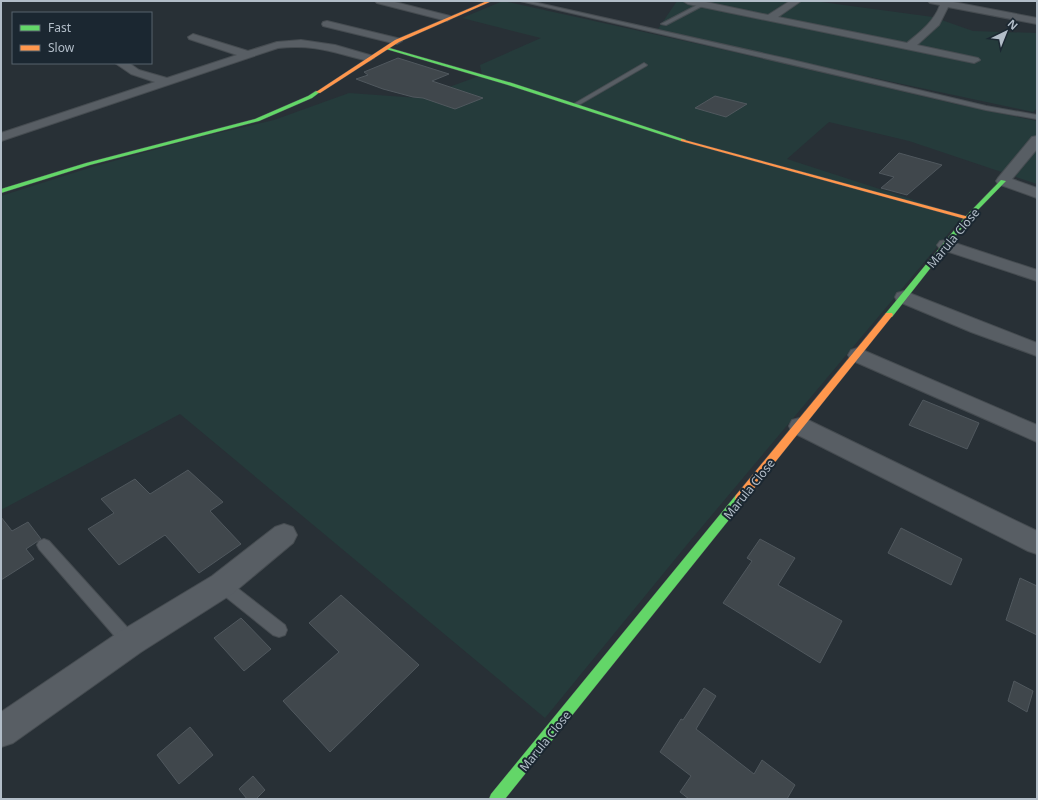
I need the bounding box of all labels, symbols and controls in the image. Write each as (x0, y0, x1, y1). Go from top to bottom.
legend (12, 12, 152, 64)
north arrow (986, 12, 1026, 52)
text: N (1005, 16, 1022, 33)
text: Fast (48, 19, 72, 36)
text: Slow (48, 39, 75, 56)
street label: Marula Close (923, 204, 983, 272)
street label: Marula Close (719, 455, 779, 523)
street label: Marula Close (515, 707, 575, 775)

